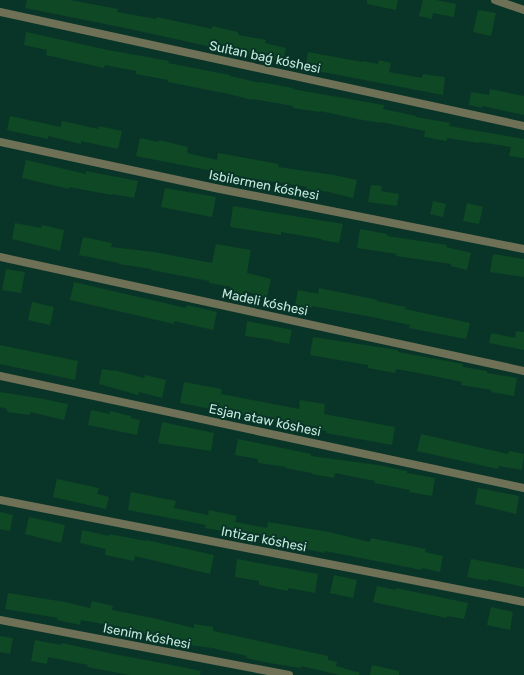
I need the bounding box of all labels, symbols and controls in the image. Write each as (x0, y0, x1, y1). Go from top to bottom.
street label: Sultan baǵ kóshesi (208, 38, 322, 77)
street label: Isbilermen kóshesi (208, 167, 320, 203)
street label: Madeli kóshesi (221, 286, 309, 318)
street label: Esjan ataw kóshesi (208, 401, 322, 439)
street label: Intizar kóshesi (220, 523, 308, 555)
street label: Isenim kóshesi (102, 620, 192, 652)

